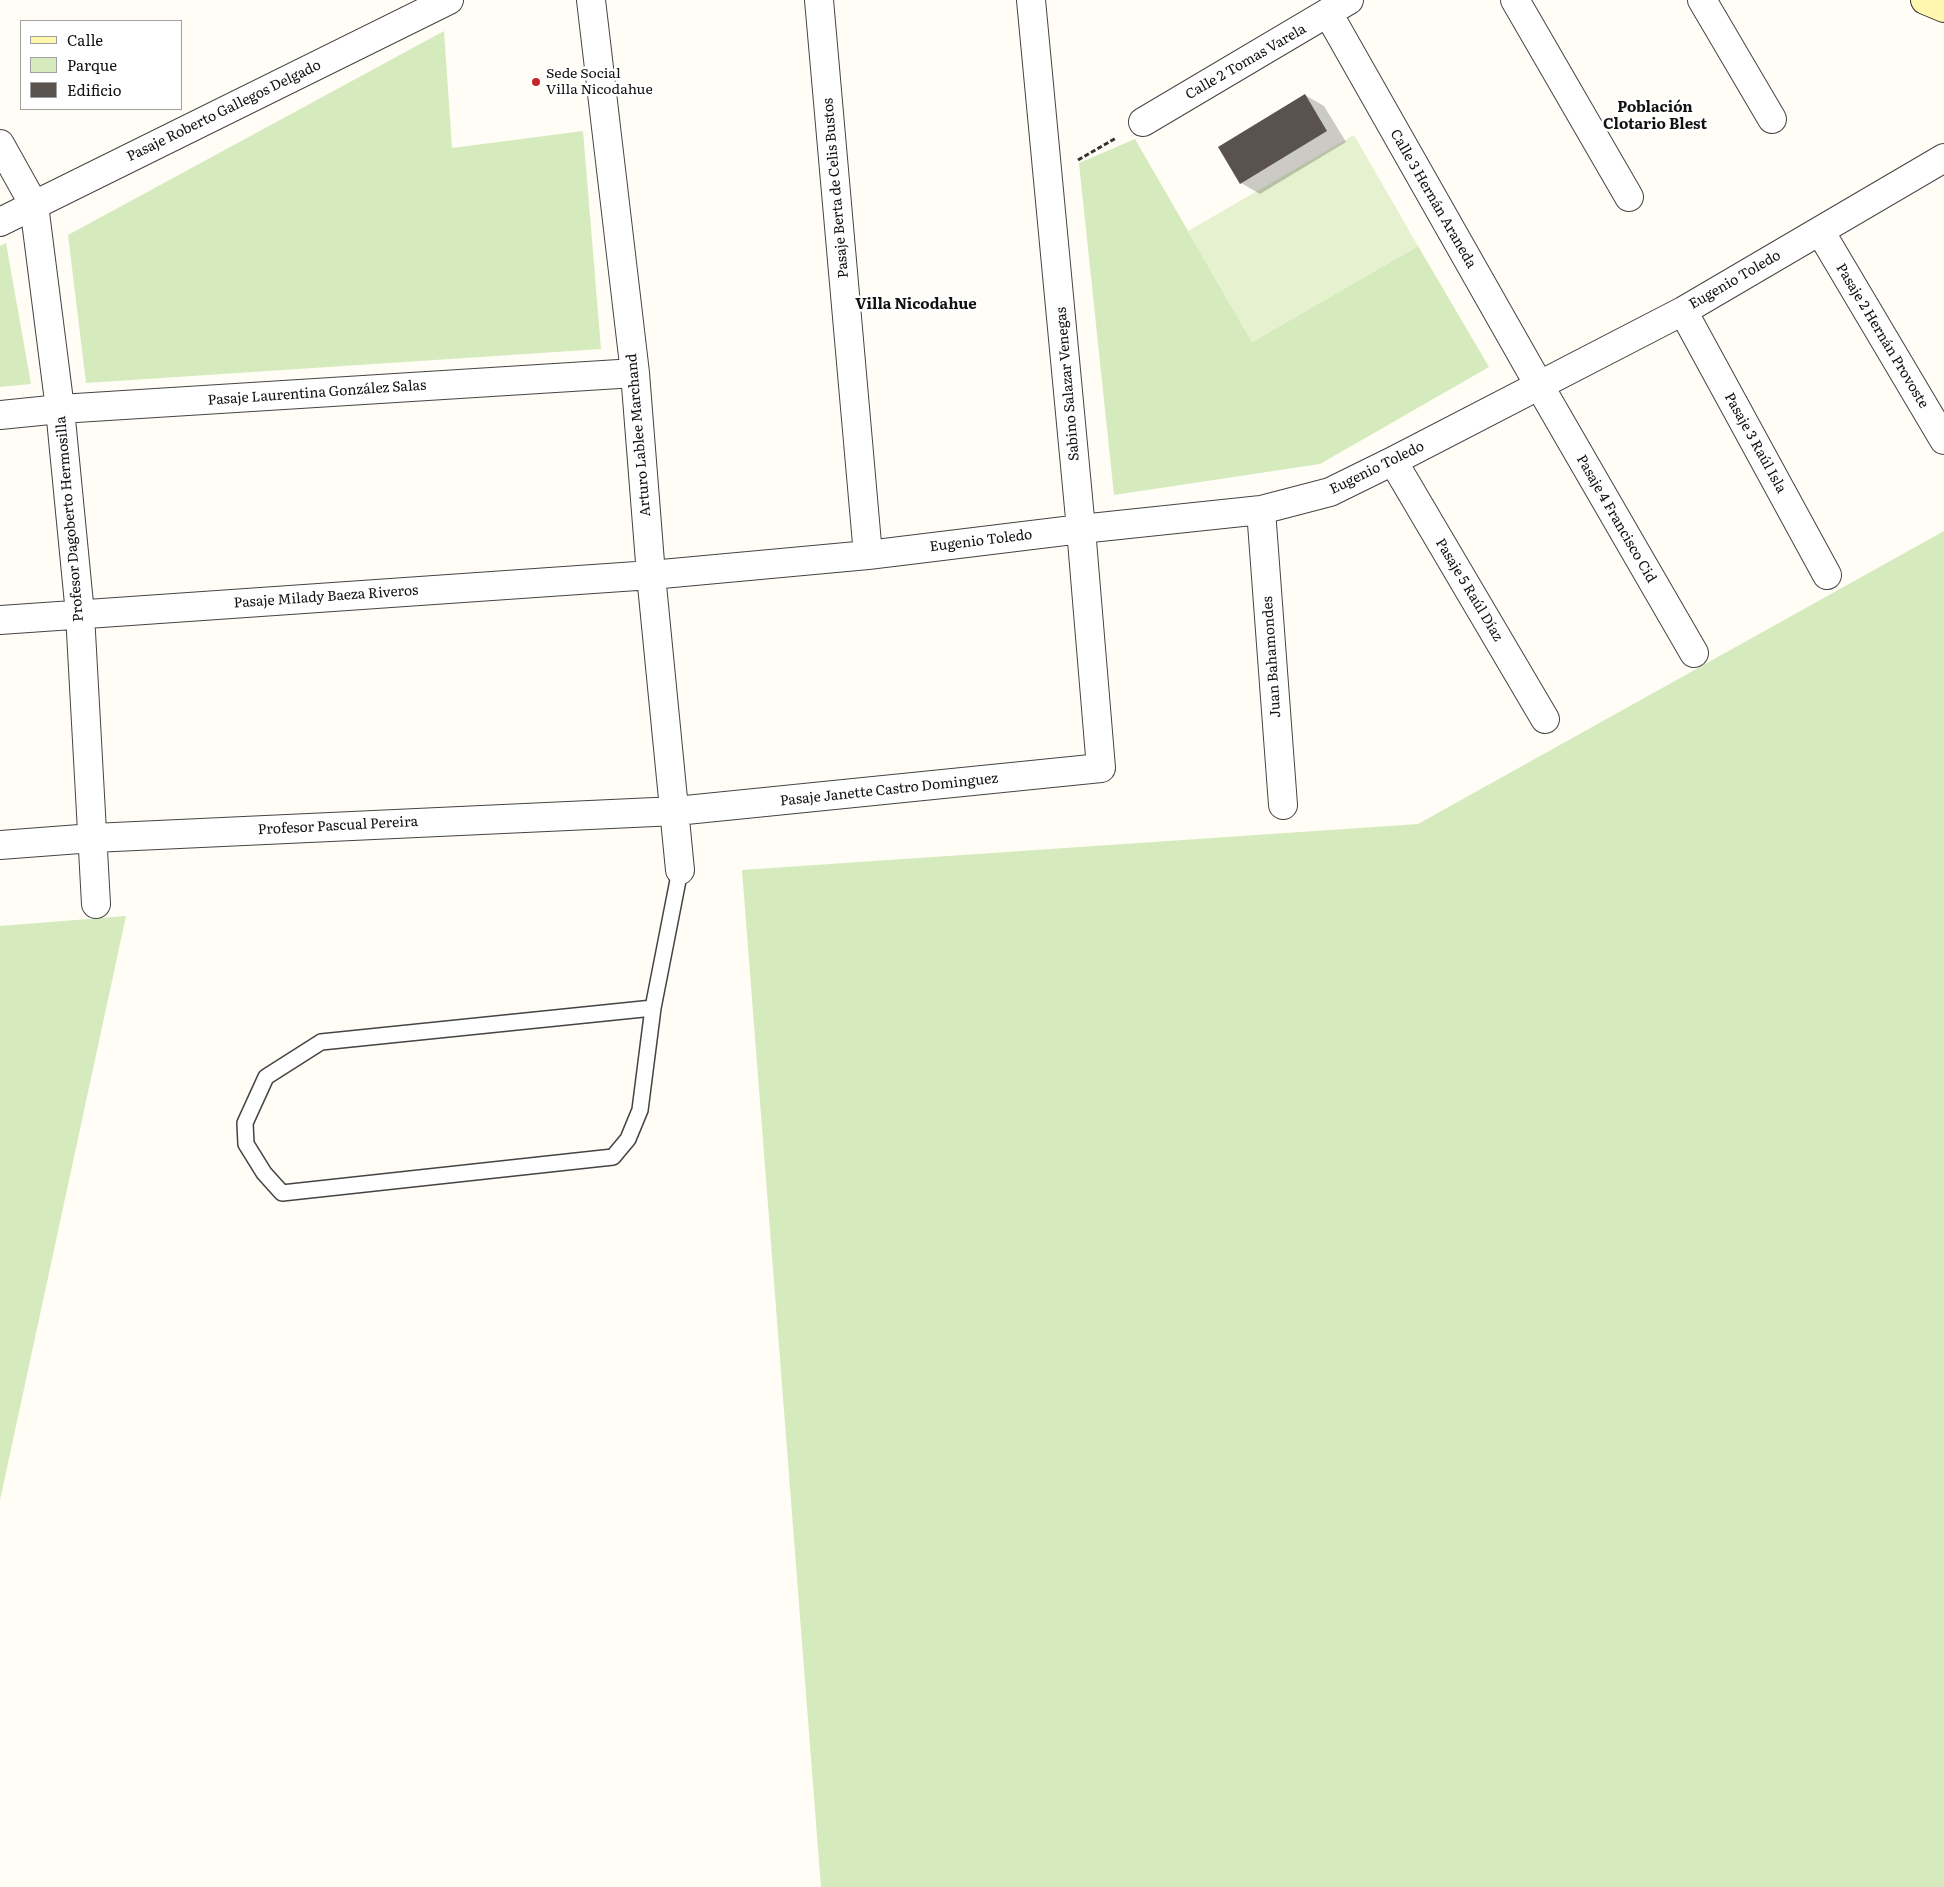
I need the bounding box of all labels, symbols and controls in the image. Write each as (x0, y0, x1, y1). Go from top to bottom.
legend (20, 20, 182, 110)
street label: Calle 2 Tomas Varela (1183, 21, 1309, 103)
text: Calle (67, 28, 103, 51)
text: Parque (67, 53, 117, 76)
street label: Pasaje Roberto Gallegos Delgado (124, 57, 324, 165)
place label: Sede Social Villa Nicodahue (546, 66, 653, 98)
marker: Sede Social Villa Nicodahue (530, 76, 542, 88)
text: Edificio (67, 78, 122, 101)
street label: Pasaje Berta de Celis Bustos (820, 97, 852, 279)
district label: Población Clotario Blest (1603, 99, 1707, 134)
street label: Calle 3 Hernán Araneda (1386, 127, 1480, 271)
street label: Eugenio Toledo (1686, 247, 1784, 313)
street label: Pasaje 2 Hernán Provoste (1832, 261, 1932, 411)
district label: Villa Nicodahue (855, 296, 977, 314)
street label: Sabino Salazar Venegas (1053, 306, 1083, 462)
street label: Arturo Lablee Marchand (623, 353, 655, 517)
street label: Pasaje Laurentina González Salas (207, 377, 427, 409)
street label: Pasaje 3 Raúl Isla (1720, 390, 1790, 496)
street label: Profesor Dagoberto Hermosilla (53, 415, 87, 623)
street label: Eugenio Toledo (1327, 438, 1427, 498)
street label: Pasaje 4 Francisco Cid (1573, 452, 1659, 586)
street label: Eugenio Toledo (929, 526, 1033, 556)
street label: Pasaje 5 Raúl Díaz (1432, 536, 1506, 644)
street label: Pasaje Milady Baeza Riveros (233, 582, 419, 612)
street label: Juan Bahamondes (1259, 596, 1285, 718)
street label: Pasaje Janette Castro Dominguez (779, 770, 999, 810)
street label: Profesor Pascual Pereira (257, 813, 419, 839)

